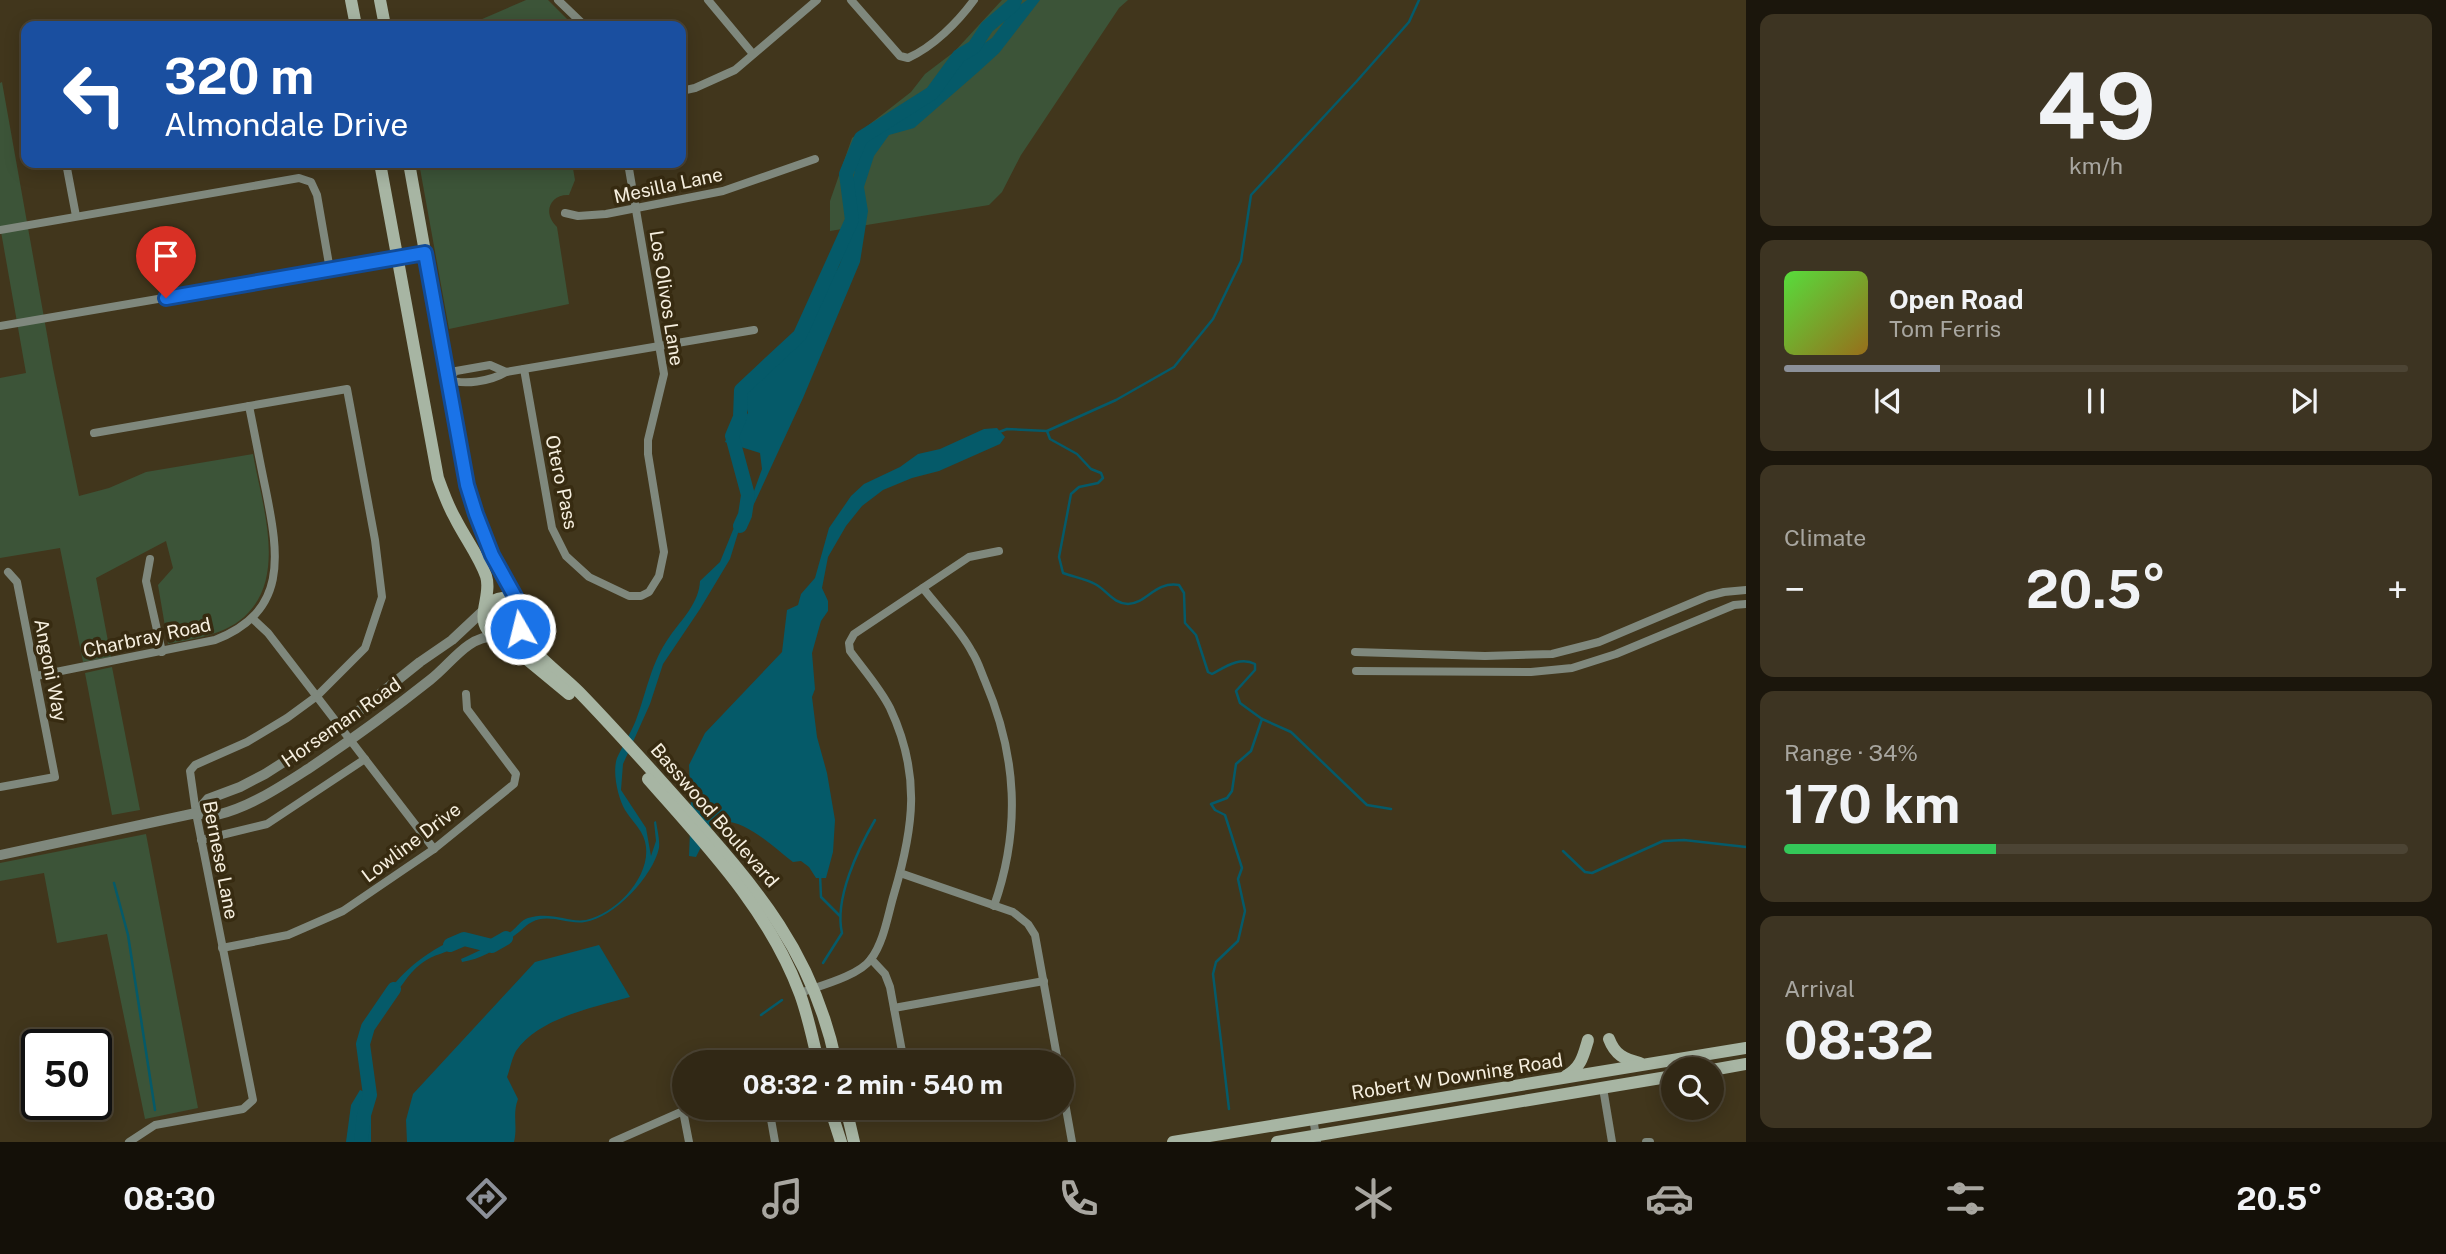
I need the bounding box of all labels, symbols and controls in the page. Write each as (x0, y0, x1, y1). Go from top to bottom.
text: 320 m (164, 47, 314, 105)
icon: left (49, 49, 140, 140)
text: 49 (2036, 53, 2156, 159)
text: Almondale Drive (164, 106, 408, 143)
text: km/h (2069, 152, 2123, 179)
street label: Mesilla Lane (611, 163, 725, 207)
pin (136, 226, 196, 298)
street label: Los Olivos Lane (645, 229, 689, 367)
icon: arrive (147, 237, 185, 275)
text: Open Road (1889, 284, 2024, 315)
text: Tom Ferris (1889, 315, 2001, 342)
icon: previous (1869, 382, 1907, 420)
icon: pause (2077, 382, 2115, 420)
icon: next (2285, 382, 2323, 420)
street label: Otero Pass (541, 433, 583, 531)
text: Climate (1784, 524, 1866, 551)
text: 20.5° (2026, 559, 2166, 620)
text: − (1784, 567, 1805, 612)
text: + (2387, 567, 2408, 612)
position arrow (483, 592, 557, 666)
street label: Charbray Road (81, 613, 213, 661)
street label: Angoni Way (30, 617, 72, 723)
street label: Horseman Road (277, 673, 405, 771)
street label: Basswood Boulevard (647, 739, 783, 891)
text: Range · 34% (1784, 739, 1918, 766)
text: 170 km (1784, 774, 1960, 835)
street label: Lowline Drive (357, 798, 465, 886)
street label: Bernese Lane (199, 799, 243, 921)
text: Arrival (1784, 975, 1855, 1002)
text: 08:32 (1784, 1010, 1934, 1071)
speed limit sign: 50 (21, 1029, 112, 1120)
street label: Robert W Downing Road (1350, 1048, 1564, 1104)
map controls (1661, 1057, 1724, 1120)
button: search (1661, 1057, 1724, 1120)
text: 08:32 · 2 min · 540 m (743, 1069, 1003, 1100)
icon: directions (462, 1174, 511, 1223)
icon: music (758, 1174, 807, 1223)
icon: phone (1054, 1174, 1103, 1223)
icon: climate (1349, 1174, 1398, 1223)
icon: car (1645, 1174, 1694, 1223)
icon: filters (1941, 1174, 1990, 1223)
text: 08:30 (123, 1180, 216, 1217)
text: 20.5° (2236, 1180, 2323, 1217)

